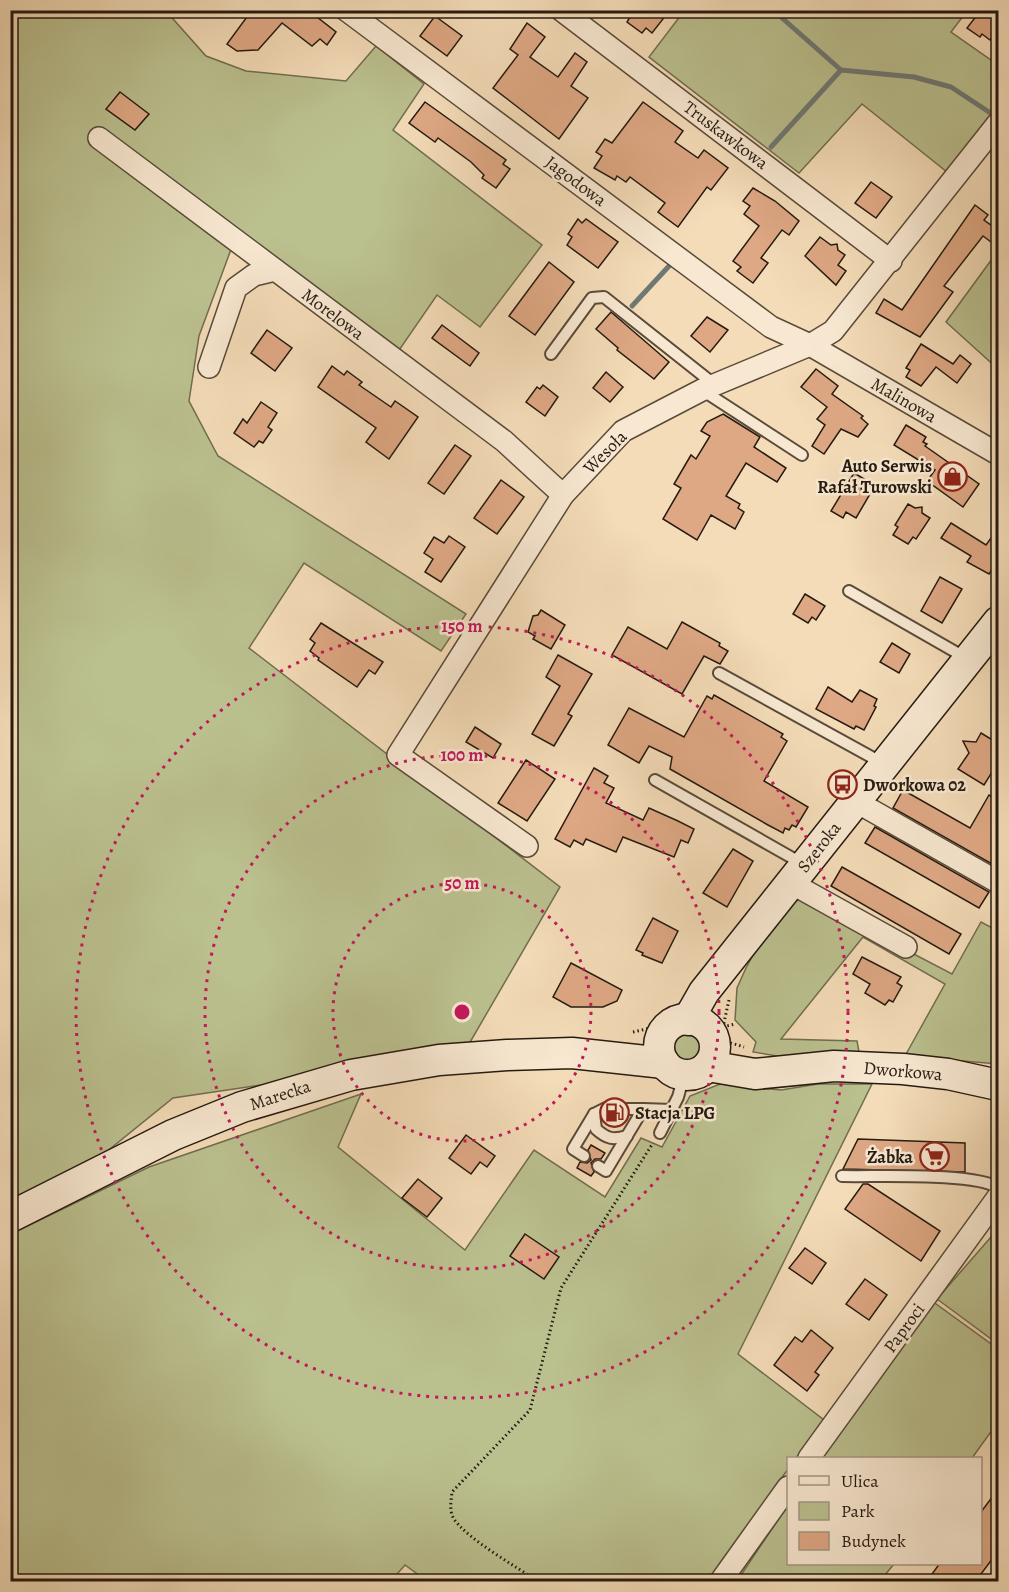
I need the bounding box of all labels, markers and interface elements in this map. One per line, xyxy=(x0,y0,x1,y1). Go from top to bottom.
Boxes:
street label: Truskawkowa xyxy=(679,95,774,175)
street label: Jagodowa xyxy=(540,150,612,212)
street label: Morelowa xyxy=(297,283,370,346)
street label: Malinowa xyxy=(867,372,942,429)
street label: Wesoła xyxy=(577,424,633,480)
place label: Auto Serwis Rafał Turowski xyxy=(817,454,932,499)
shop icon: Auto Serwis Rafał Turowski xyxy=(937,460,969,492)
text: 150 m xyxy=(441,614,483,638)
text: 100 m xyxy=(441,743,483,767)
bus stop icon: Dworkowa 02 xyxy=(826,769,858,801)
place label: Dworkowa 02 xyxy=(863,773,966,797)
street label: Szeroka xyxy=(792,816,847,877)
text: 50 m xyxy=(445,871,479,895)
centre of rings xyxy=(452,1002,472,1022)
street label: Dworkowa xyxy=(863,1056,944,1086)
street label: Marecka xyxy=(246,1074,314,1116)
fuel station icon: Stacja LPG xyxy=(598,1097,630,1129)
place label: Stacja LPG xyxy=(635,1101,715,1125)
supermarket icon: Żabka xyxy=(918,1141,950,1173)
place label: Żabka xyxy=(867,1145,913,1169)
street label: Paproci xyxy=(878,1298,930,1358)
legend xyxy=(787,1457,982,1565)
text: Ulica xyxy=(841,1469,879,1493)
text: Park xyxy=(841,1499,875,1523)
text: Budynek xyxy=(841,1529,906,1553)

